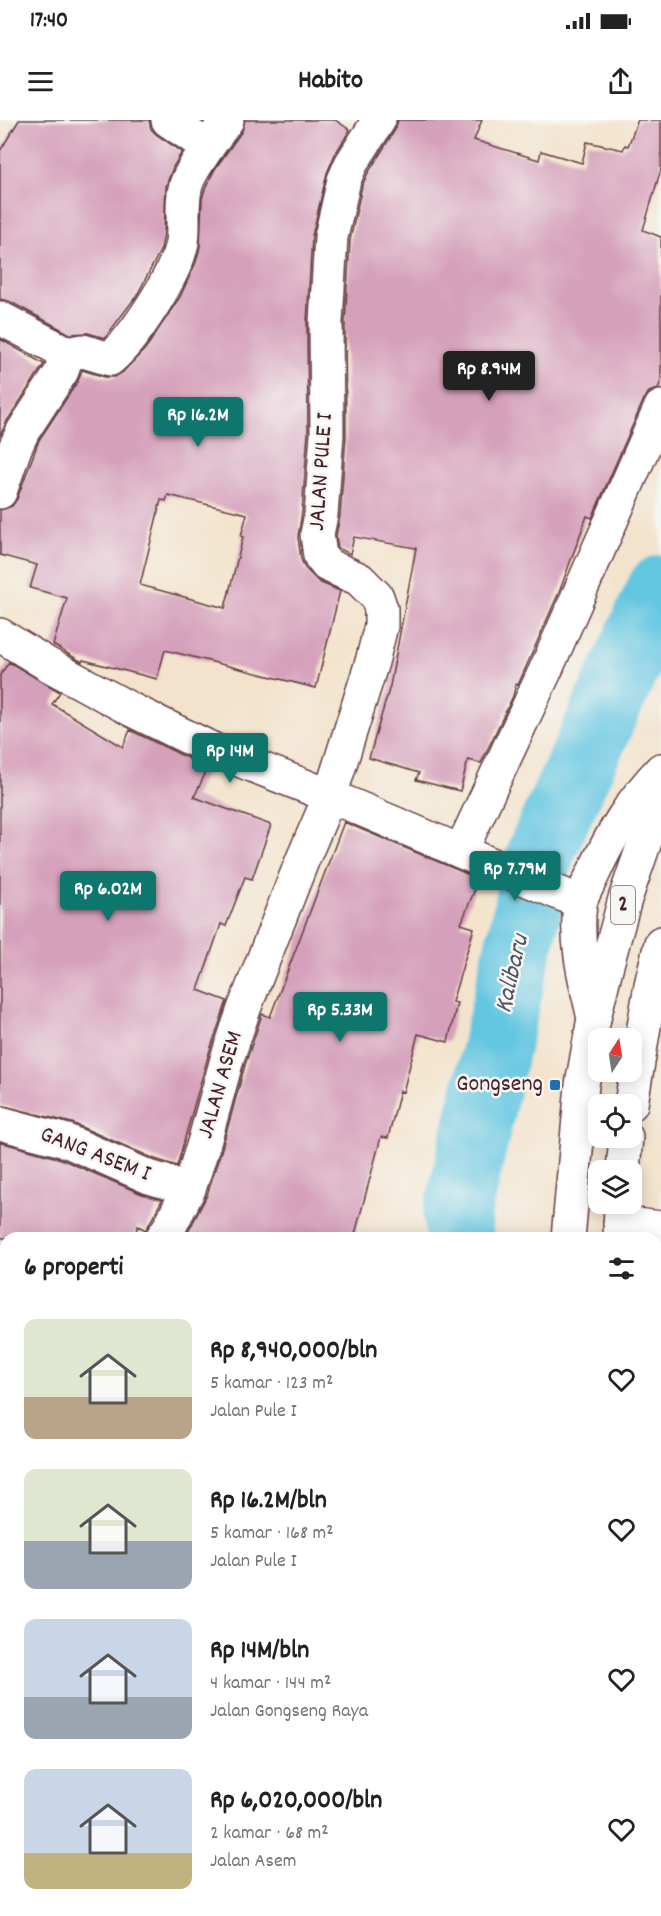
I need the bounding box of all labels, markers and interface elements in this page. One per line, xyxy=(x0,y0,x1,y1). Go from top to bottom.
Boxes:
text: 17:40 xyxy=(30,6,68,37)
text: Habito xyxy=(298,62,363,101)
icon: menu xyxy=(24,65,57,98)
icon: share xyxy=(604,65,637,98)
pin: Rp 8.94M xyxy=(427,351,551,402)
text: Rp 8.94M xyxy=(457,356,521,384)
pin: Rp 16.2M xyxy=(136,397,260,448)
text: Rp 16.2M xyxy=(167,402,229,430)
street label: JALAN PULE I xyxy=(301,411,343,532)
pin: Rp 14M xyxy=(181,733,279,784)
text: Rp 14M xyxy=(206,738,254,766)
pin: Rp 7.79M xyxy=(453,851,577,902)
text: Rp 7.79M xyxy=(483,856,547,884)
pin: Rp 6.02M xyxy=(46,871,170,922)
text: Rp 6.02M xyxy=(74,876,142,904)
road number: 2 xyxy=(611,886,635,924)
water label: Kalibaru xyxy=(486,929,540,1017)
pin: Rp 5.33M xyxy=(278,992,402,1043)
text: Rp 5.33M xyxy=(307,997,373,1025)
street label: JALAN ASEM xyxy=(189,1027,253,1143)
north arrow xyxy=(588,1028,642,1082)
map controls xyxy=(588,1028,642,1214)
place label: Gongseng xyxy=(456,1068,543,1102)
marker: Gongseng xyxy=(548,1078,562,1092)
button: locate xyxy=(588,1094,642,1148)
street label: GANG ASEM I xyxy=(35,1118,156,1192)
button: layers xyxy=(588,1160,642,1214)
text: 6 properti xyxy=(24,1250,123,1287)
icon: filters xyxy=(605,1252,638,1285)
text: Rp 8,940,000/bln xyxy=(210,1333,377,1370)
icon: home xyxy=(72,1343,144,1415)
icon: heart xyxy=(605,1363,638,1396)
text: 5 kamar · 123 m² xyxy=(210,1370,333,1398)
text: Jalan Pule I xyxy=(210,1398,297,1426)
text: Rp 16.2M/bln xyxy=(210,1483,327,1520)
icon: home xyxy=(72,1493,144,1565)
icon: heart xyxy=(605,1513,638,1546)
text: 5 kamar · 168 m² xyxy=(210,1520,334,1548)
text: Jalan Pule I xyxy=(210,1548,297,1576)
text: Rp 14M/bln xyxy=(210,1633,309,1670)
icon: home xyxy=(72,1643,144,1715)
icon: heart xyxy=(605,1663,638,1696)
text: 4 kamar · 144 m² xyxy=(210,1670,331,1698)
text: Jalan Gongseng Raya xyxy=(210,1698,368,1726)
text: Rp 6,020,000/bln xyxy=(210,1783,382,1820)
icon: home xyxy=(72,1793,144,1865)
icon: heart xyxy=(605,1813,638,1846)
text: 2 kamar · 68 m² xyxy=(210,1820,329,1848)
text: Jalan Asem xyxy=(210,1848,297,1876)

